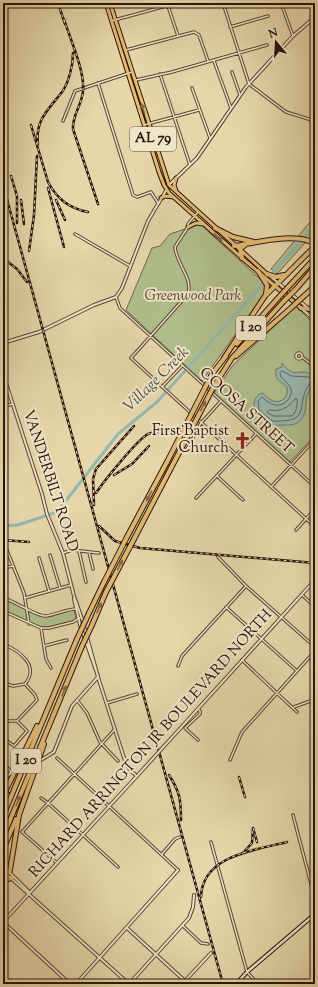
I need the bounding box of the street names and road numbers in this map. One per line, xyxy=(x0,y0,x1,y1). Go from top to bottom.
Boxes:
road number: AL 79 xyxy=(130,127,176,151)
road number: I 20 xyxy=(236,316,266,340)
street label: COOSA STREET xyxy=(194,363,298,459)
street label: VANDERBILT ROAD xyxy=(17,407,83,555)
street label: RICHARD ARRINGTON JR BOULEVARD NORTH xyxy=(25,605,277,883)
road number: I 20 xyxy=(11,749,41,773)

